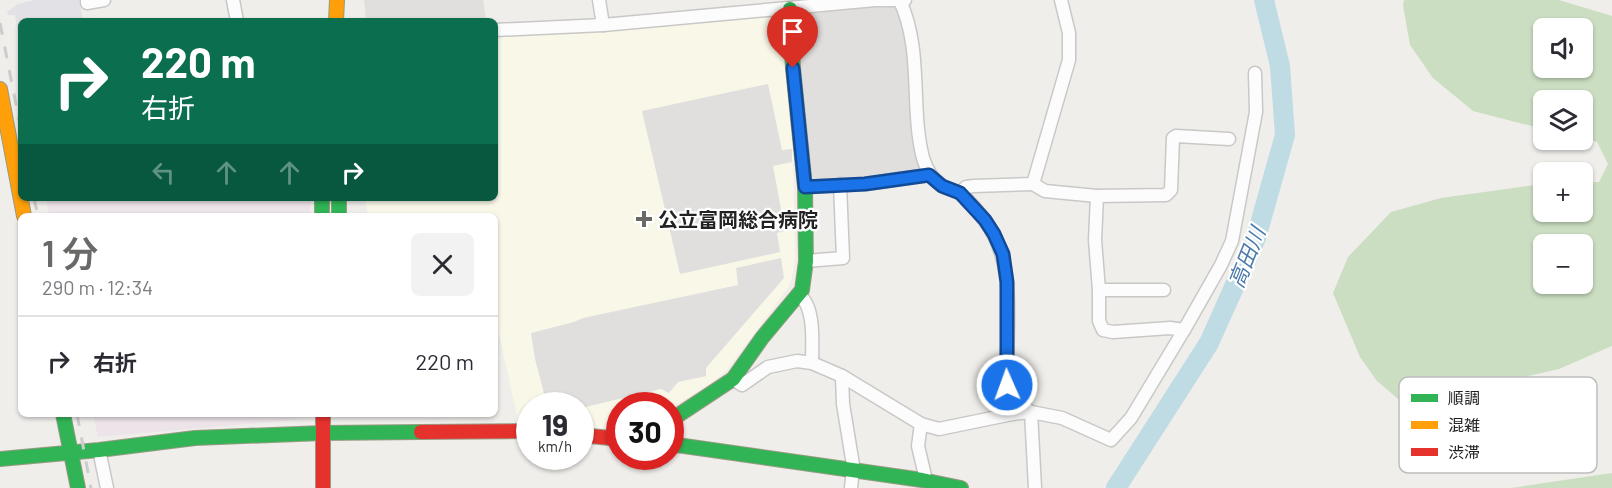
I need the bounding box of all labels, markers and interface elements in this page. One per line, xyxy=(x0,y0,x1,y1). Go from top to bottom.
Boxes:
pin xyxy=(767,6,818,68)
icon: arrive xyxy=(776,15,809,48)
map controls xyxy=(1533,18,1593,294)
button: sound xyxy=(1533,18,1593,78)
text: 220 m xyxy=(141,36,255,86)
icon: right xyxy=(42,42,120,120)
button: layers xyxy=(1533,90,1593,150)
text: 右折 xyxy=(141,91,195,123)
icon: left xyxy=(147,156,180,189)
icon: ahead xyxy=(210,156,243,189)
icon: ahead xyxy=(273,156,306,189)
icon: right xyxy=(336,156,369,189)
button: + xyxy=(1533,162,1593,222)
place label: 公立富岡総合病院 xyxy=(658,207,818,231)
marker: 公立富岡総合病院 xyxy=(635,210,653,228)
water label: 高田川 xyxy=(1223,221,1270,291)
text: 1 分 xyxy=(42,231,98,274)
button: close xyxy=(411,233,474,296)
button: − xyxy=(1533,234,1593,294)
text: 290 m · 12:34 xyxy=(42,275,153,299)
icon: right xyxy=(42,345,75,378)
text: 220 m xyxy=(415,348,474,374)
text: 右折 xyxy=(93,349,137,375)
position arrow xyxy=(975,353,1039,417)
legend xyxy=(1399,377,1597,473)
text: 順調 xyxy=(1448,388,1480,407)
speed limit sign: 30 xyxy=(606,392,684,470)
text: 19 xyxy=(542,406,568,442)
text: 混雑 xyxy=(1448,415,1480,434)
text: km/h xyxy=(538,437,572,455)
text: 渋滞 xyxy=(1448,442,1480,461)

